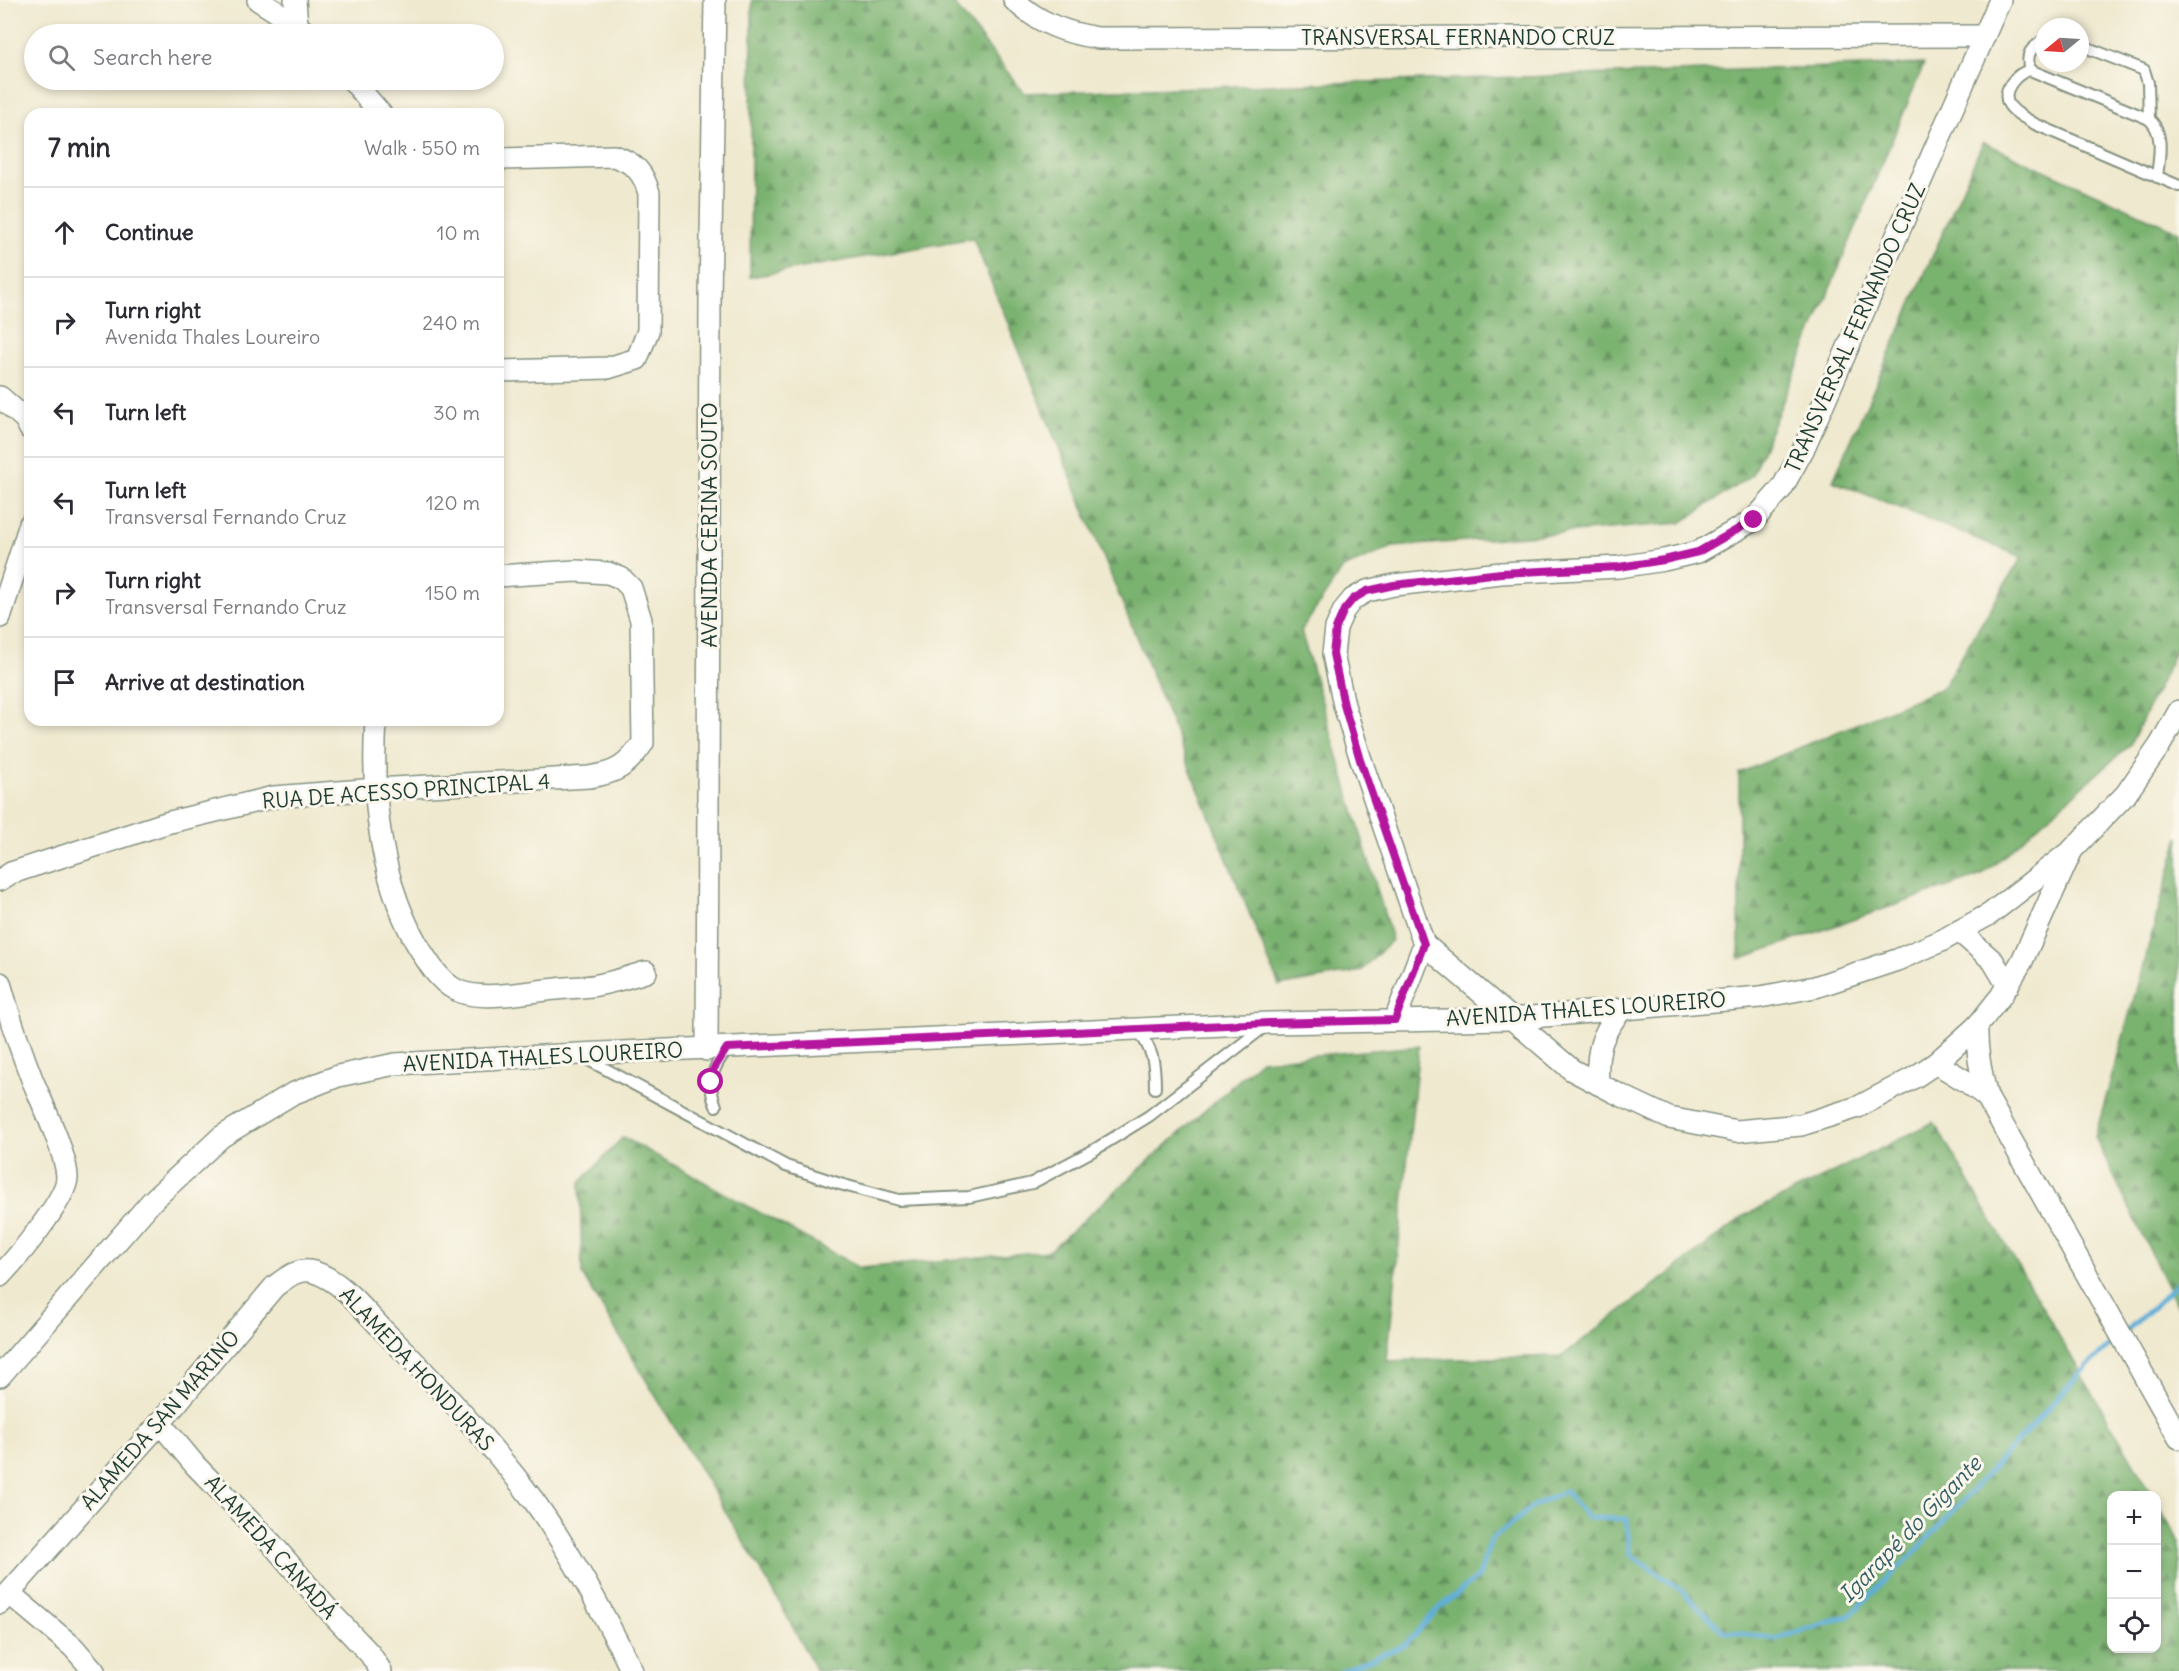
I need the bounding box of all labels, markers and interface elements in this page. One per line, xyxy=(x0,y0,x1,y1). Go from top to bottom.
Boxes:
north arrow xyxy=(2035,18,2089,72)
search box xyxy=(24,24,504,90)
street label: TRANSVERSAL FERNANDO CRUZ xyxy=(1301,24,1615,51)
icon: search xyxy=(45,41,78,74)
text: Search here xyxy=(93,43,212,71)
text: 7 min xyxy=(48,131,111,164)
text: Walk · 550 m xyxy=(364,135,480,160)
street label: TRANSVERSAL FERNANDO CRUZ xyxy=(1779,179,1931,477)
icon: ahead xyxy=(48,216,81,249)
text: Continue xyxy=(105,218,194,246)
text: 10 m xyxy=(437,220,480,245)
text: Turn right xyxy=(105,296,201,324)
icon: right xyxy=(48,306,81,339)
text: 240 m xyxy=(422,310,480,335)
text: Avenida Thales Loureiro xyxy=(105,324,320,349)
icon: left xyxy=(48,396,81,429)
text: Turn left xyxy=(105,398,186,426)
text: 30 m xyxy=(433,400,480,425)
street label: AVENIDA CERINA SOUTO xyxy=(696,402,723,648)
text: Turn left xyxy=(105,476,186,504)
icon: left xyxy=(48,486,81,519)
text: 120 m xyxy=(426,490,480,515)
text: Transversal Fernando Cruz xyxy=(105,504,346,529)
route end xyxy=(1740,506,1766,532)
text: Turn right xyxy=(105,566,201,594)
icon: right xyxy=(48,576,81,609)
text: 150 m xyxy=(425,580,480,605)
text: Transversal Fernando Cruz xyxy=(105,594,346,619)
icon: arrive xyxy=(48,666,81,699)
text: Arrive at destination xyxy=(105,668,305,696)
street label: RUA DE ACESSO PRINCIPAL 4 xyxy=(261,767,551,815)
street label: AVENIDA THALES LOUREIRO xyxy=(1445,986,1727,1032)
street label: AVENIDA THALES LOUREIRO xyxy=(402,1036,684,1078)
route start xyxy=(697,1068,723,1094)
street label: ALAMEDA HONDURAS xyxy=(334,1281,500,1457)
street label: ALAMEDA SAN MARINO xyxy=(74,1324,246,1516)
water label: Igarapé do Gigante xyxy=(1833,1448,1988,1608)
street label: ALAMEDA CANADÁ xyxy=(199,1469,343,1625)
map controls xyxy=(2107,1491,2161,1653)
button: + xyxy=(2107,1491,2161,1545)
button: − xyxy=(2107,1545,2161,1599)
button: locate xyxy=(2107,1599,2161,1653)

